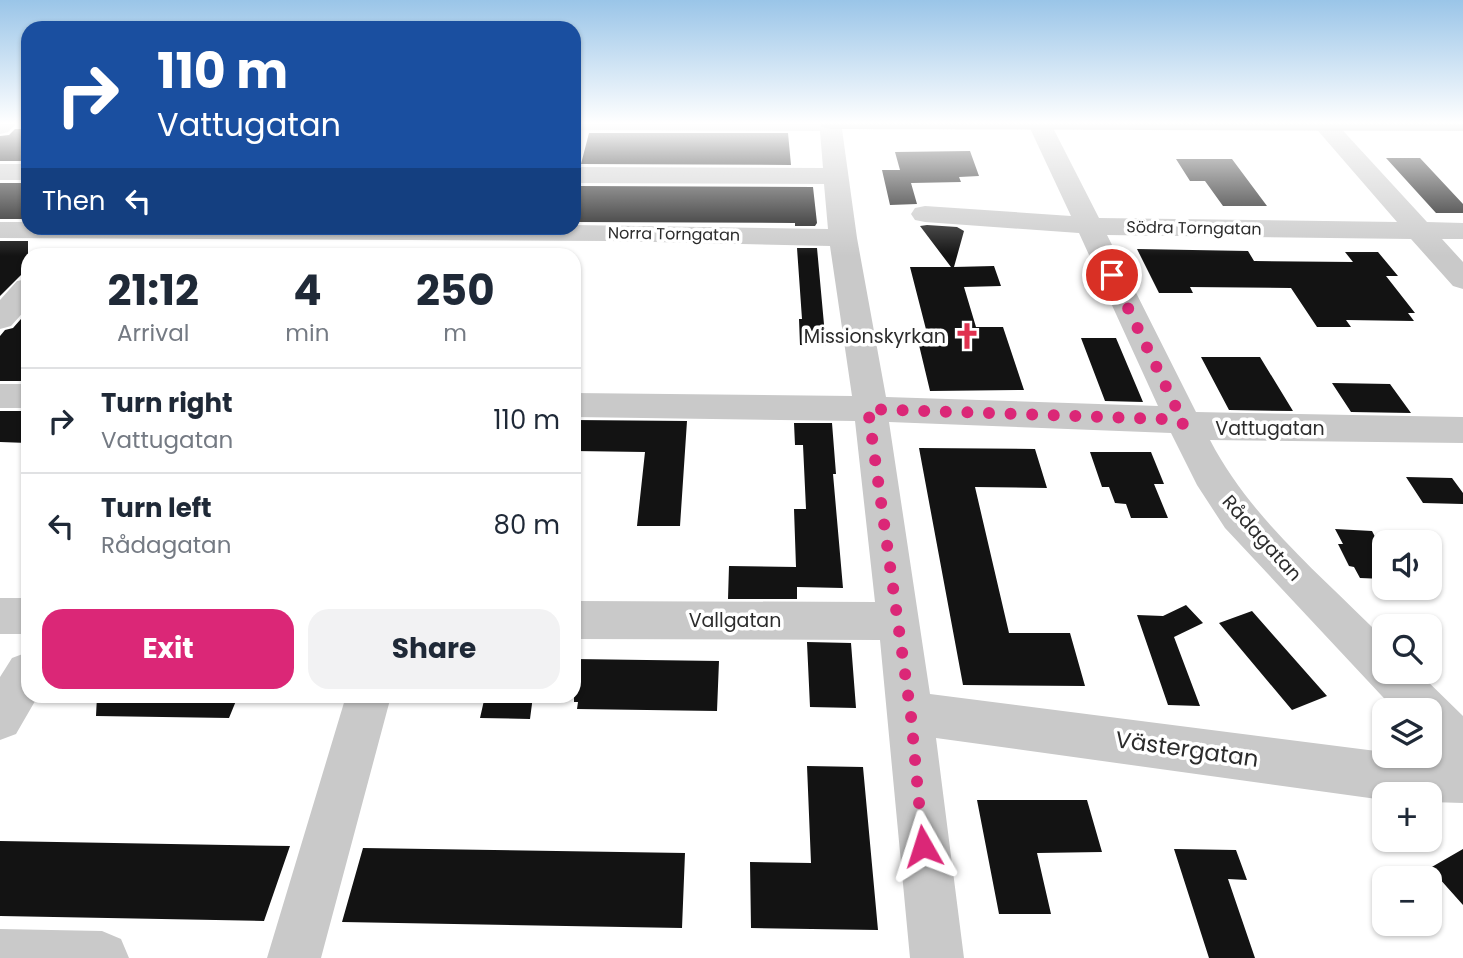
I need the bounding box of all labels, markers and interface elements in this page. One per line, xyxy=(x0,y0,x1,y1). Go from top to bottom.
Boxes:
text: 110 m xyxy=(157,37,288,105)
icon: right xyxy=(42,49,133,140)
text: Vattugatan xyxy=(157,102,341,147)
icon: left xyxy=(119,182,157,220)
text: Then xyxy=(42,183,105,219)
street label: Södra Torngatan xyxy=(1126,215,1262,241)
street label: Norra Torngatan xyxy=(608,221,740,247)
pin xyxy=(1082,245,1142,305)
icon: arrive xyxy=(1093,256,1131,294)
text: 21:12 xyxy=(107,261,199,320)
text: 4 xyxy=(293,261,322,320)
text: 250 xyxy=(416,261,495,320)
text: Arrival xyxy=(117,317,189,349)
text: min xyxy=(285,317,329,349)
text: m xyxy=(443,317,467,349)
church icon: Missionskyrkan xyxy=(952,321,982,351)
place label: Missionskyrkan xyxy=(804,323,946,350)
text: Turn right xyxy=(101,385,233,421)
icon: right xyxy=(42,402,80,440)
text: 110 m xyxy=(493,402,560,438)
street label: Vattugatan xyxy=(1215,415,1325,442)
text: Vattugatan xyxy=(101,424,233,456)
street label: Rådagatan xyxy=(1216,489,1308,587)
text: Turn left xyxy=(101,490,212,526)
icon: left xyxy=(42,507,80,545)
text: 80 m xyxy=(494,507,560,543)
text: Rådagatan xyxy=(101,529,231,561)
map controls xyxy=(1372,530,1442,936)
button: sound xyxy=(1372,530,1442,600)
street label: Vallgatan xyxy=(689,607,781,634)
button: Exit xyxy=(42,609,294,689)
button: Share xyxy=(308,609,560,689)
button: search xyxy=(1372,614,1442,684)
button: layers xyxy=(1372,698,1442,768)
street label: Västergatan xyxy=(1113,723,1261,775)
button: + xyxy=(1372,782,1442,852)
position arrow xyxy=(886,809,960,883)
button: − xyxy=(1372,866,1442,936)

